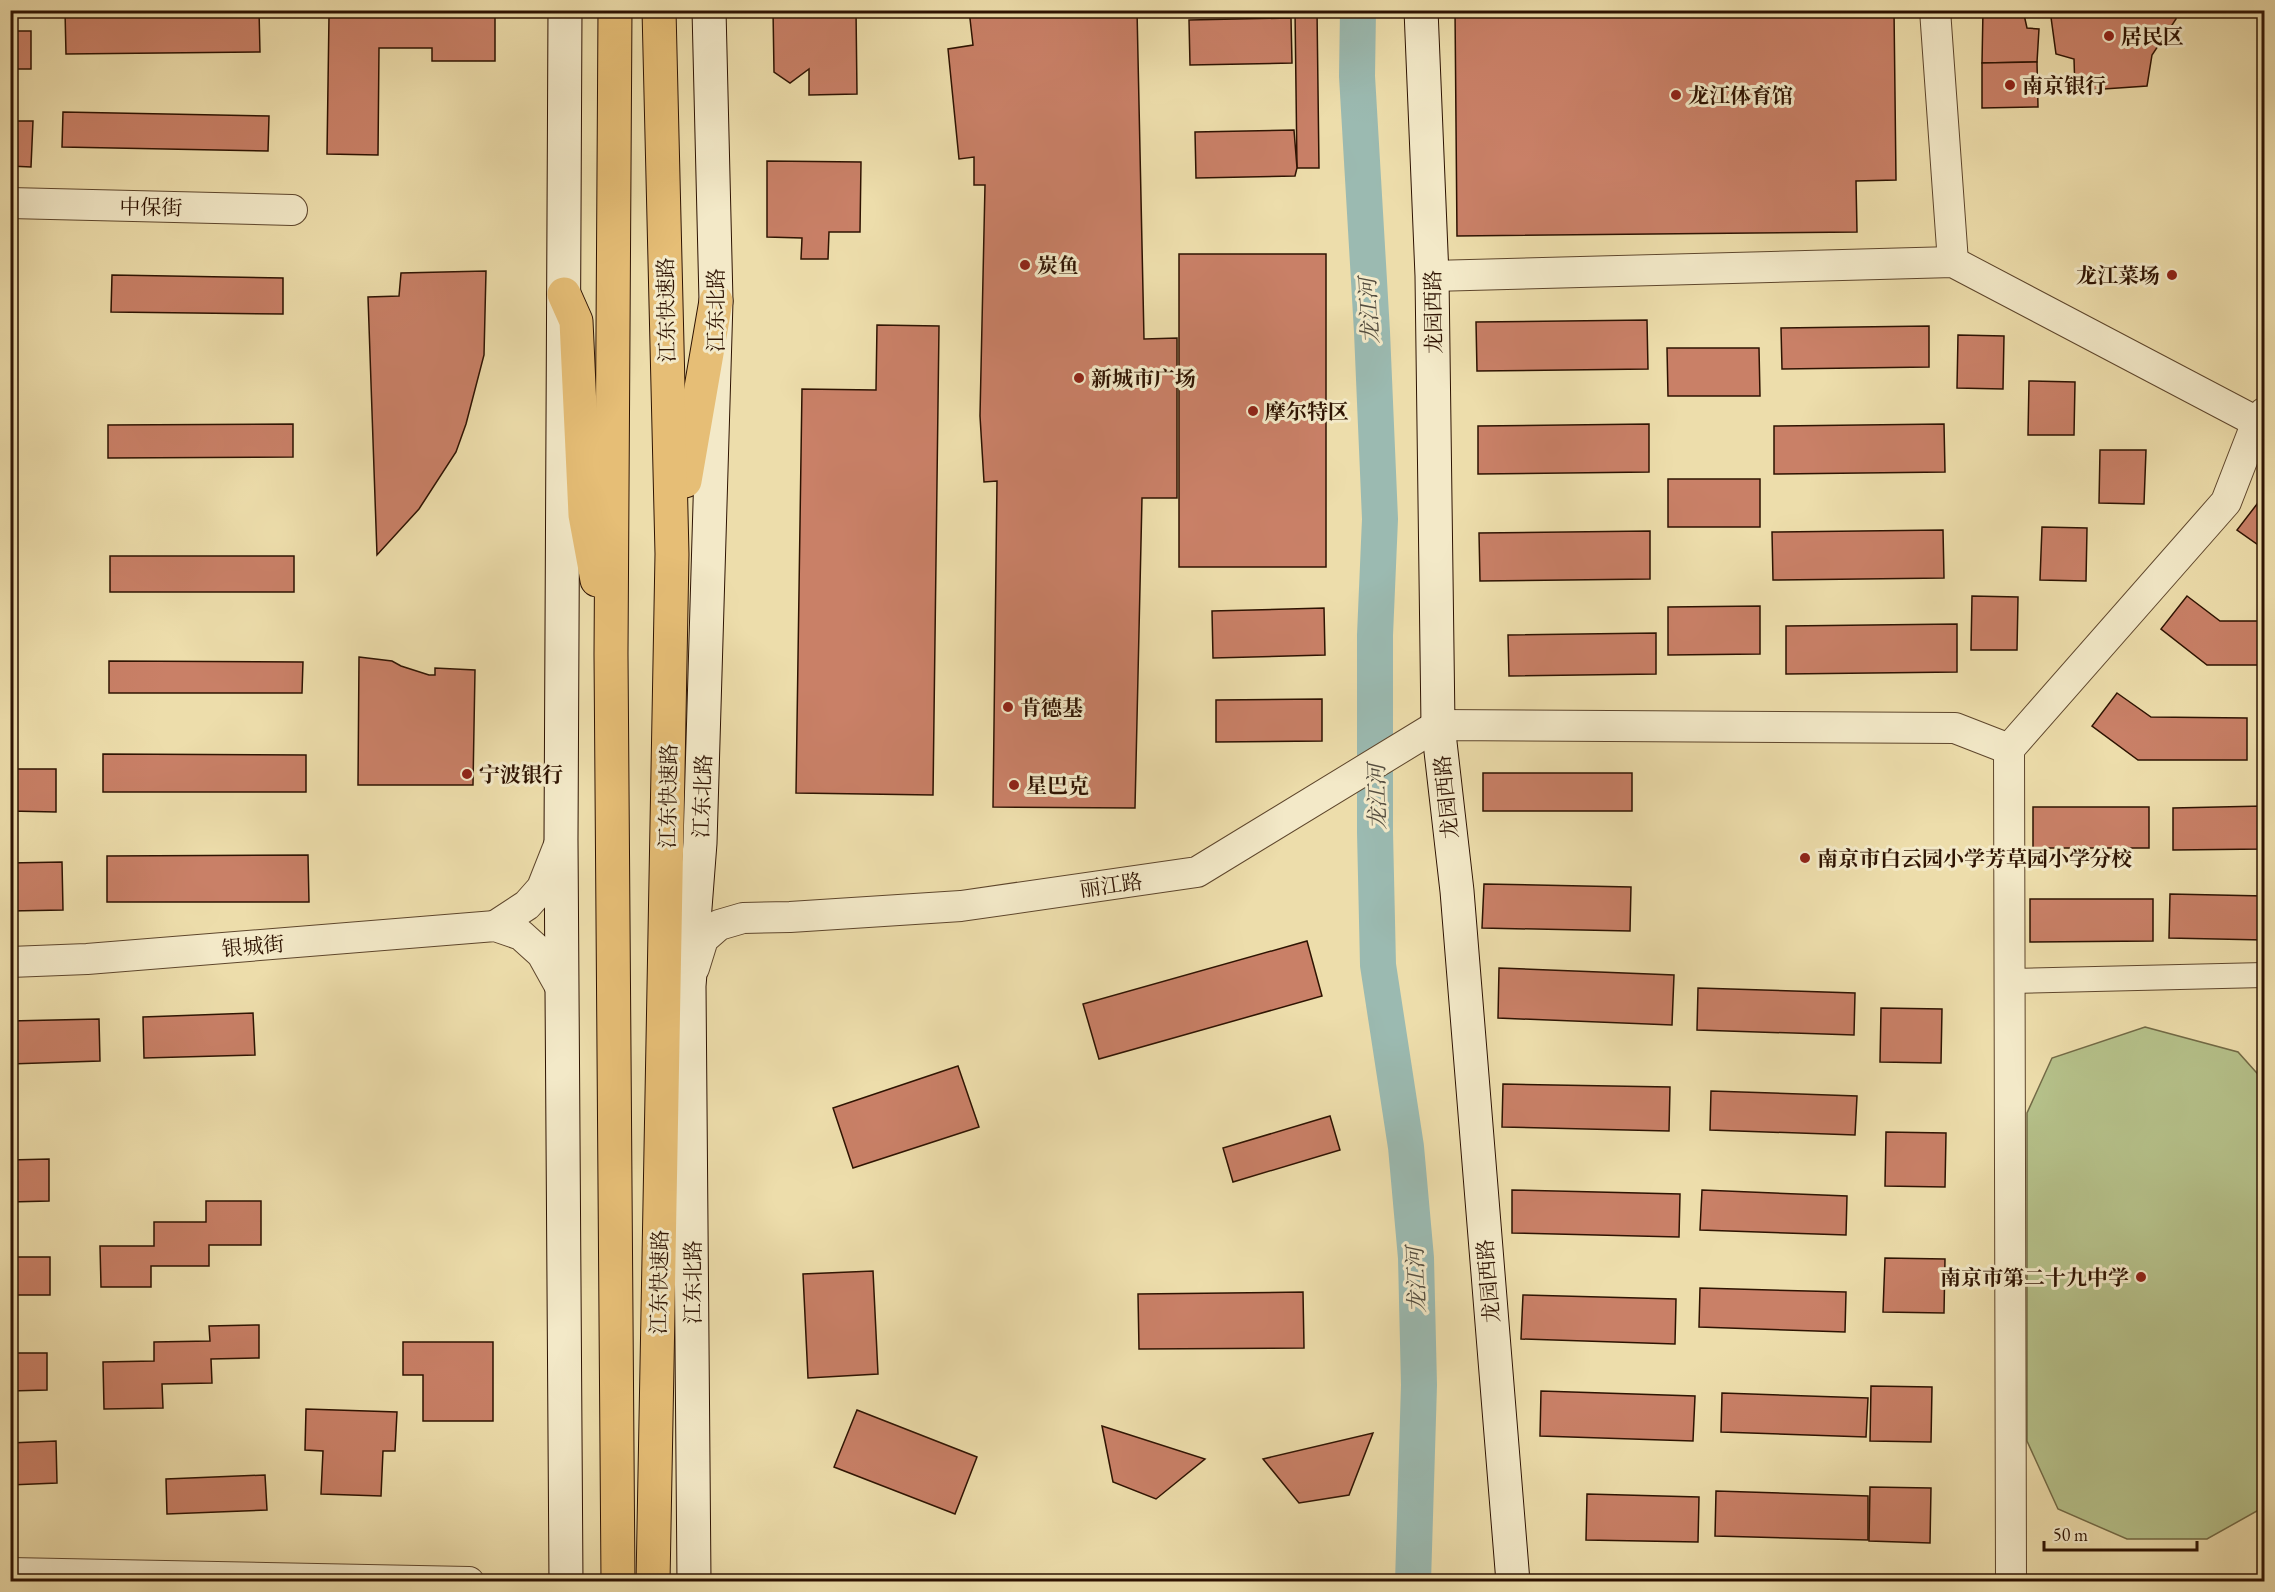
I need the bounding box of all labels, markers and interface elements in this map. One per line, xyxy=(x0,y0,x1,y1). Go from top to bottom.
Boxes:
place label: 居民区 xyxy=(2121,23,2184,50)
marker: 居民区 xyxy=(2102,29,2116,43)
place label: 南京银行 xyxy=(2022,72,2106,99)
marker: 南京银行 xyxy=(2003,78,2017,92)
place label: 龙江体育馆 xyxy=(1688,82,1793,109)
marker: 龙江体育馆 xyxy=(1669,88,1683,102)
street label: 中保街 xyxy=(119,193,183,221)
place label: 炭鱼 xyxy=(1037,252,1079,279)
street label: 江东快速路 xyxy=(652,257,680,363)
marker: 炭鱼 xyxy=(1018,258,1032,272)
place label: 龙江菜场 xyxy=(2076,262,2160,289)
street label: 江东北路 xyxy=(702,268,729,352)
marker: 龙江菜场 xyxy=(2165,268,2179,282)
street label: 龙园西路 xyxy=(1419,270,1447,354)
water label: 龙江河 xyxy=(1353,273,1385,345)
place label: 新城市广场 xyxy=(1091,365,1196,392)
marker: 新城市广场 xyxy=(1072,371,1086,385)
place label: 摩尔特区 xyxy=(1265,398,1349,425)
marker: 摩尔特区 xyxy=(1246,404,1260,418)
place label: 肯德基 xyxy=(1020,694,1083,721)
marker: 肯德基 xyxy=(1001,700,1015,714)
street label: 江东快速路 xyxy=(654,743,682,849)
street label: 江东北路 xyxy=(687,754,717,838)
street label: 龙园西路 xyxy=(1428,754,1464,840)
water label: 龙江河 xyxy=(1362,760,1392,830)
place label: 宁波银行 xyxy=(479,761,563,788)
marker: 宁波银行 xyxy=(460,767,474,781)
place label: 星巴克 xyxy=(1026,772,1089,799)
marker: 星巴克 xyxy=(1007,778,1021,792)
place label: 南京市白云园小学芳草园小学分校 xyxy=(1817,845,2132,872)
marker: 南京市白云园小学芳草园小学分校 xyxy=(1798,851,1812,865)
street label: 丽江路 xyxy=(1078,867,1144,903)
street label: 银城街 xyxy=(220,930,286,962)
street label: 江东快速路 xyxy=(645,1229,673,1335)
street label: 龙园西路 xyxy=(1471,1238,1505,1324)
street label: 江东北路 xyxy=(679,1240,706,1324)
water label: 龙江河 xyxy=(1400,1243,1432,1313)
place label: 南京市第二十九中学 xyxy=(1940,1264,2129,1291)
marker: 南京市第二十九中学 xyxy=(2134,1270,2148,1284)
scale bar xyxy=(2044,1514,2197,1552)
text: 50 m xyxy=(2053,1523,2088,1546)

